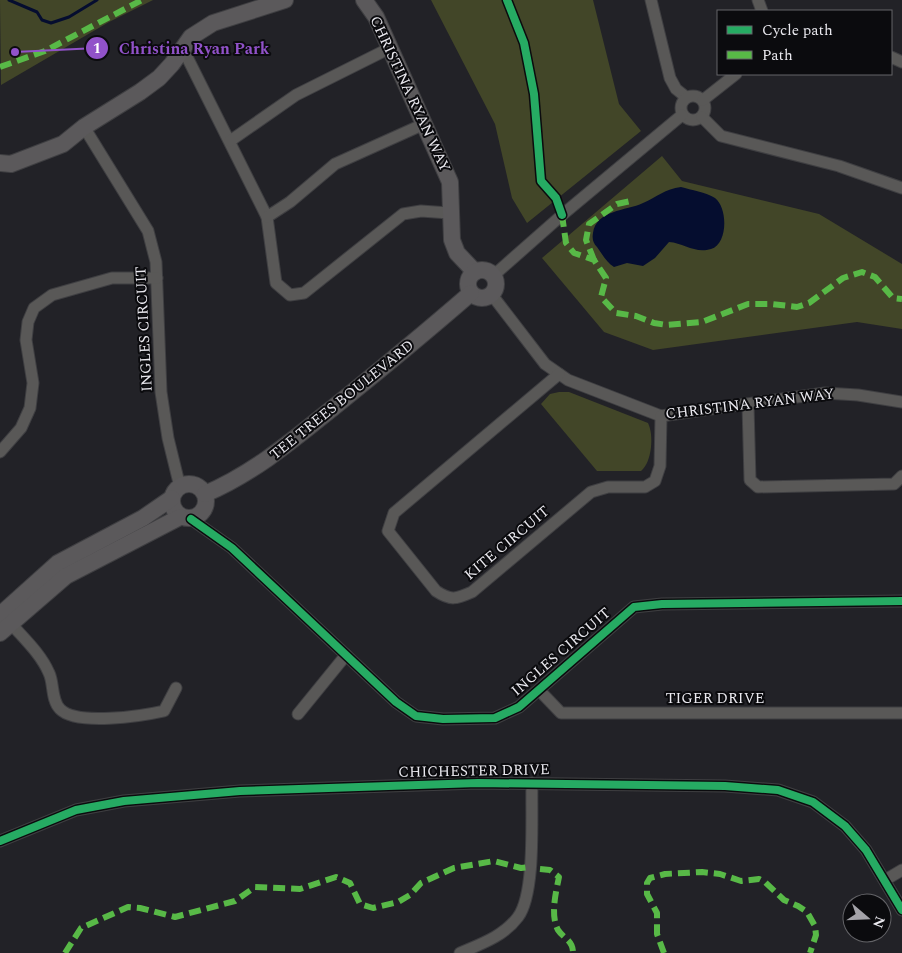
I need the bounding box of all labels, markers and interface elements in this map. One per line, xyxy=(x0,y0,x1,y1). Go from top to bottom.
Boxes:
legend xyxy=(717,10,892,75)
street label: CHRISTINA RYAN WAY xyxy=(364,12,456,176)
text: Cycle path xyxy=(762,19,833,42)
callout: Christina Ryan Park xyxy=(84,32,280,63)
text: 1 xyxy=(93,37,101,60)
text: Christina Ryan Park xyxy=(119,37,270,61)
text: Path xyxy=(762,44,793,67)
street label: INGLES CIRCUIT xyxy=(129,266,159,392)
street label: TEE TREES BOULEVARD xyxy=(265,334,419,466)
street label: CHRISTINA RYAN WAY xyxy=(664,382,836,426)
street label: KITE CIRCUIT xyxy=(459,500,555,586)
street label: INGLES CIRCUIT xyxy=(506,602,616,702)
street label: TIGER DRIVE xyxy=(665,687,765,710)
street label: CHICHESTER DRIVE xyxy=(398,758,550,784)
north arrow xyxy=(842,893,892,943)
text: N xyxy=(867,913,891,931)

